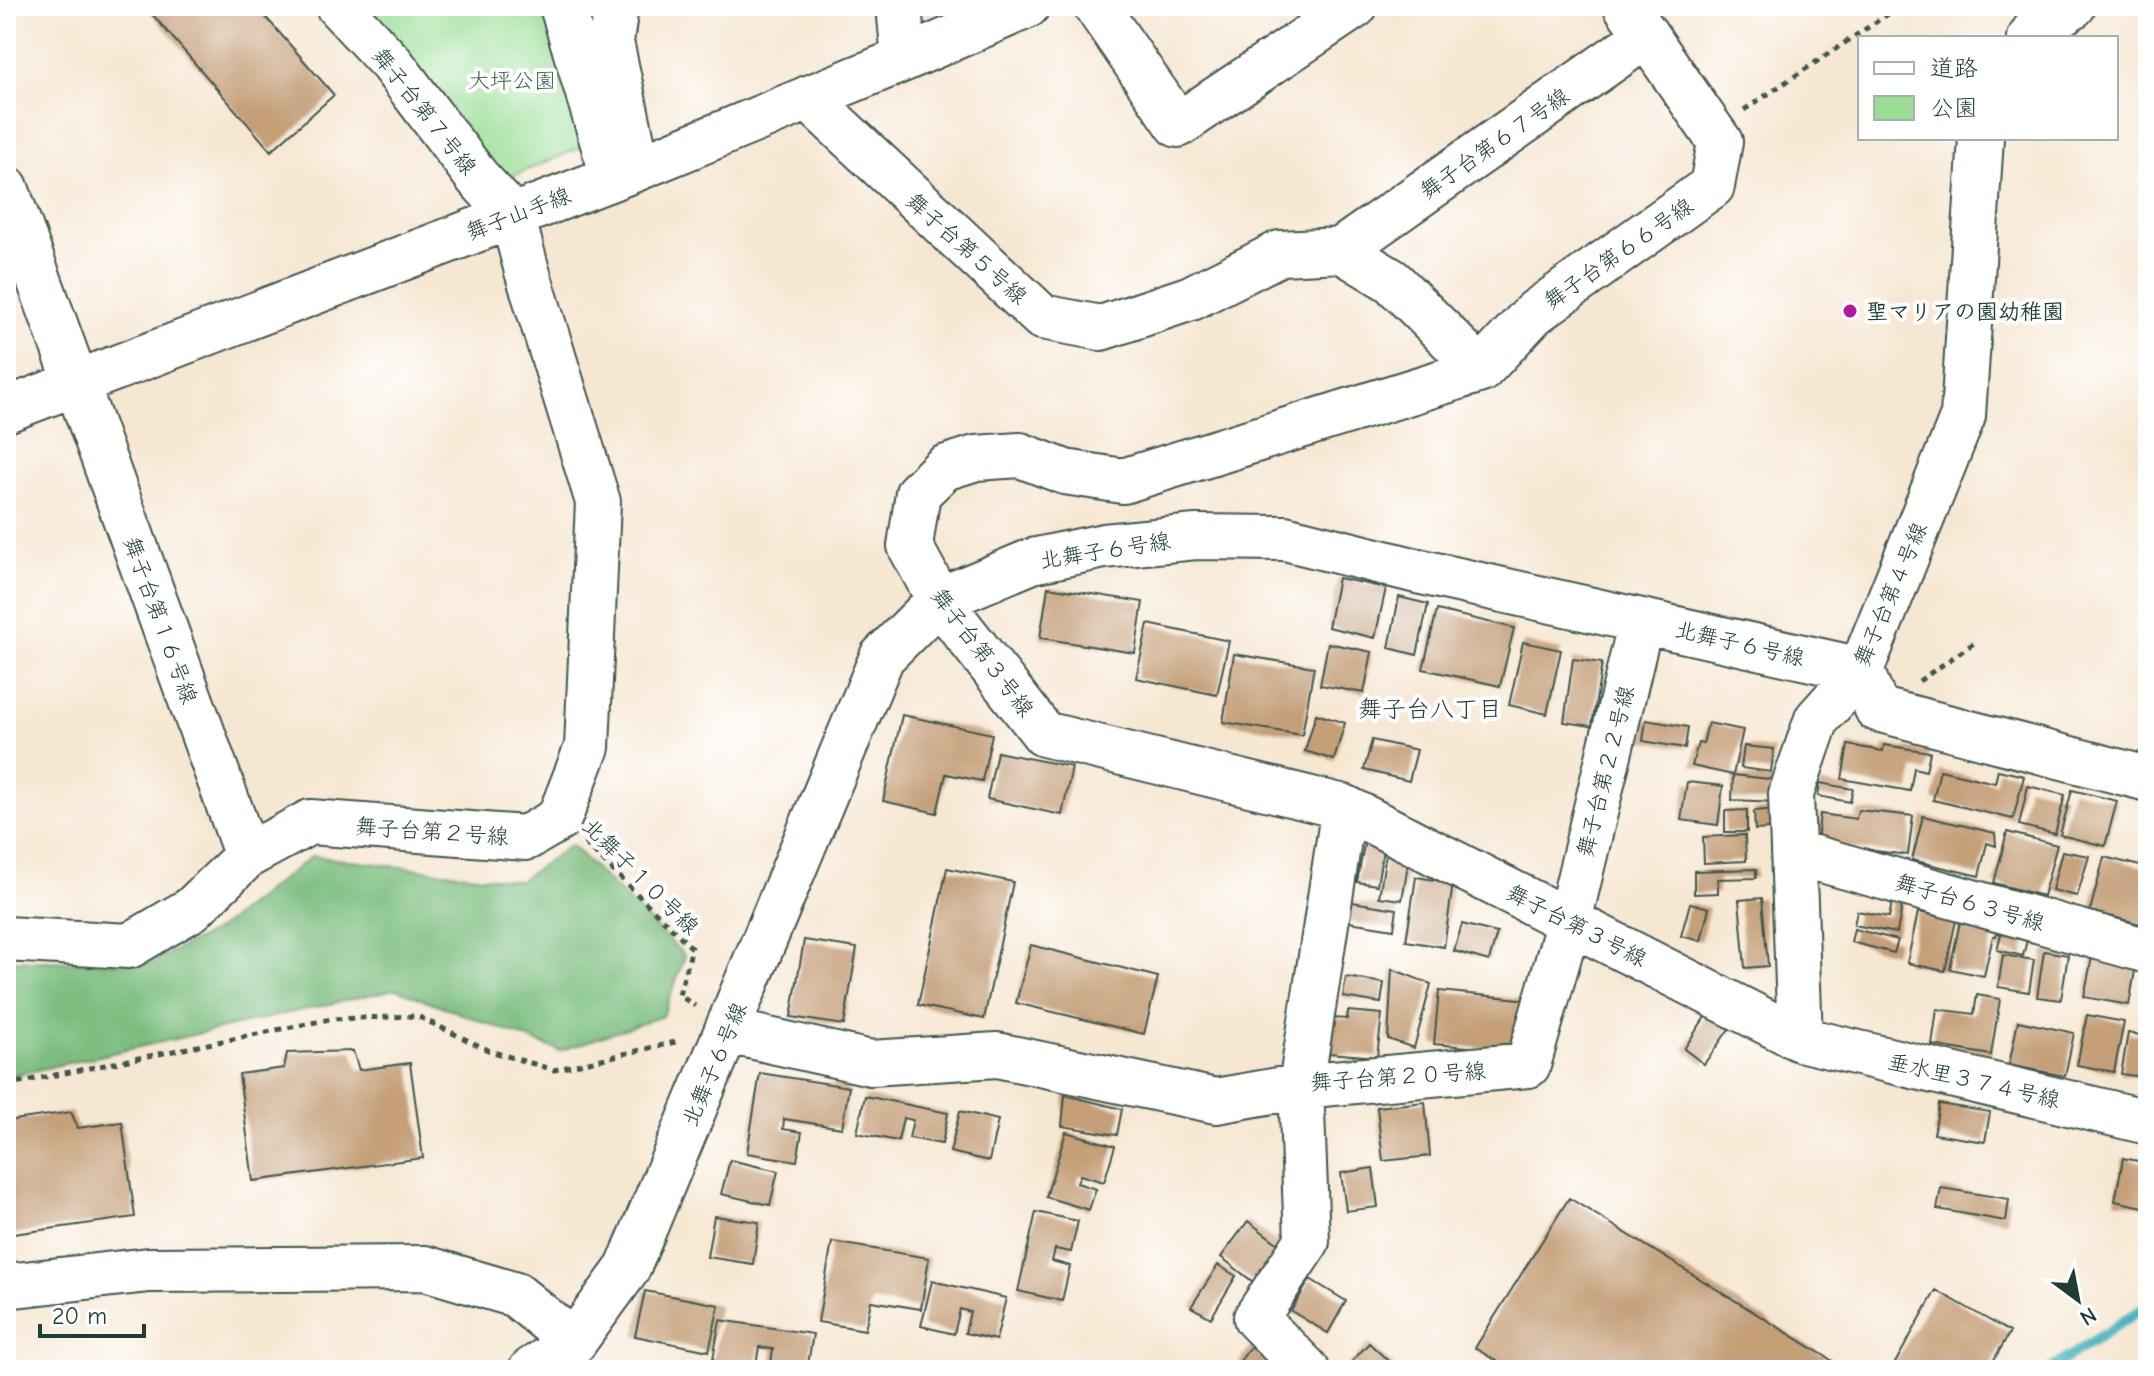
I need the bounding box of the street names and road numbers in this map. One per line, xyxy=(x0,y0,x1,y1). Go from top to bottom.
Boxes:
street label: 舞子台第７号線 xyxy=(367,43,482,180)
street label: 舞子台第６７号線 xyxy=(1415,83,1574,205)
street label: 舞子山手線 xyxy=(462,182,574,246)
street label: 舞子台第５号線 xyxy=(900,188,1032,310)
street label: 舞子台第６６号線 xyxy=(1539,193,1698,315)
street label: 舞子台第４号線 xyxy=(1849,518,1933,670)
street label: 北舞子６号線 xyxy=(1038,528,1172,574)
street label: 舞子台第１６号線 xyxy=(118,533,202,707)
street label: 舞子台第３号線 xyxy=(925,583,1039,722)
street label: 北舞子６号線 xyxy=(1673,616,1807,671)
street label: 舞子台第２２号線 xyxy=(1572,683,1640,860)
street label: 北舞子１０号線 xyxy=(577,813,704,940)
street label: 舞子台第２号線 xyxy=(354,814,510,850)
street label: 舞子台６３号線 xyxy=(1892,869,2047,937)
street label: 舞子台第３号線 xyxy=(1502,879,1651,972)
street label: 北舞子６号線 xyxy=(677,999,753,1130)
street label: 垂水里３７４号線 xyxy=(1885,1049,2062,1113)
street label: 舞子台第２０号線 xyxy=(1309,1058,1487,1096)

